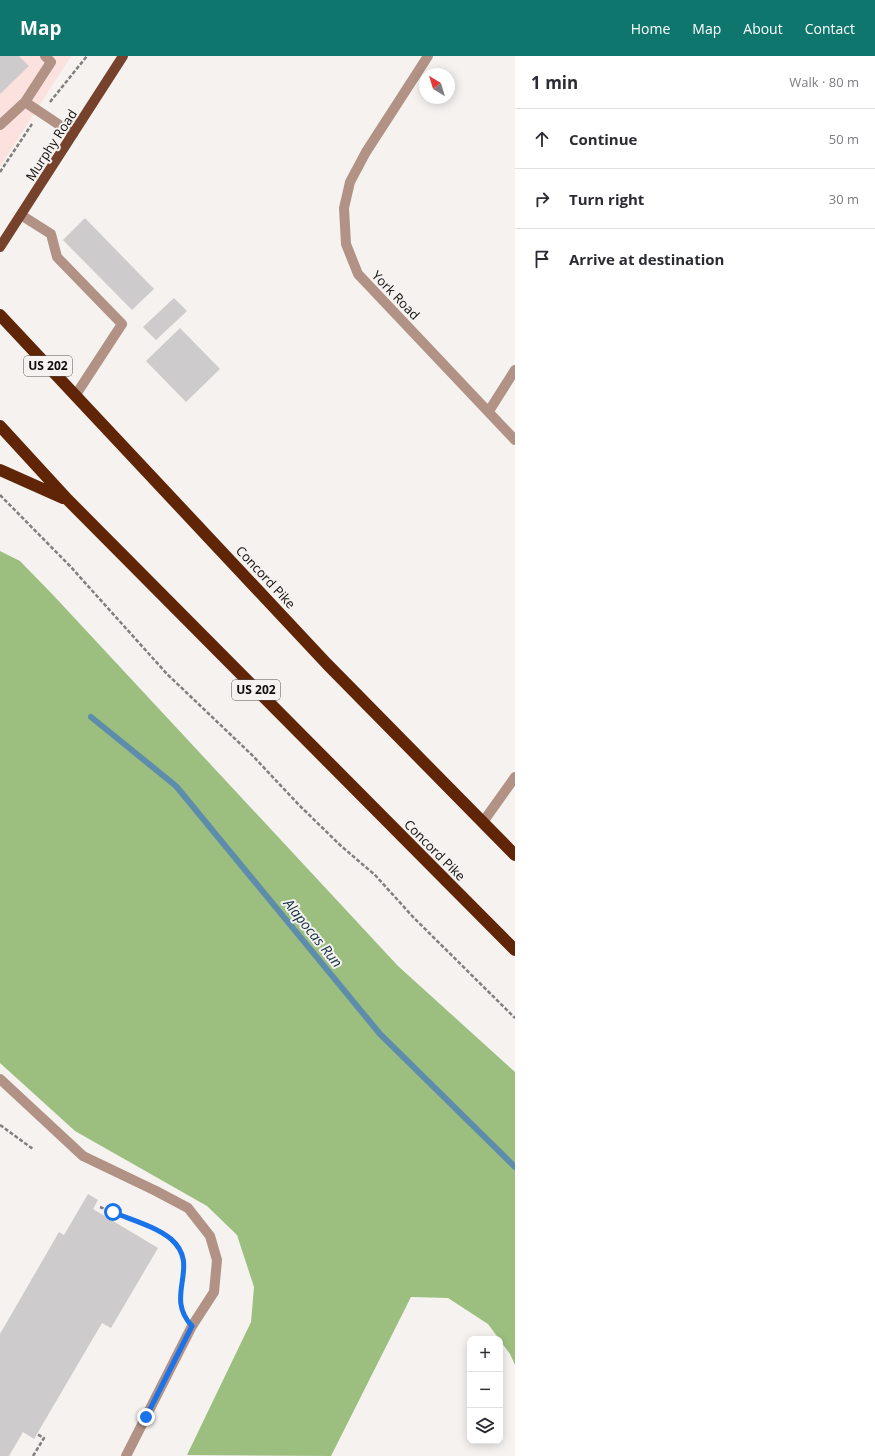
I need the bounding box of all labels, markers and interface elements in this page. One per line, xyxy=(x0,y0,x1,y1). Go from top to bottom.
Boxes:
text: Map xyxy=(20,15,61,41)
text: Home xyxy=(631,19,670,38)
text: Map xyxy=(692,19,721,38)
text: About xyxy=(743,19,783,38)
text: Contact xyxy=(805,19,855,38)
north arrow xyxy=(419,68,455,104)
text: 1 min xyxy=(531,71,578,94)
text: Walk · 80 m xyxy=(789,73,859,91)
street label: Murphy Road xyxy=(21,106,81,184)
icon: ahead xyxy=(531,128,553,150)
text: Continue xyxy=(569,129,637,149)
text: 50 m xyxy=(829,130,859,148)
icon: right xyxy=(531,188,553,210)
text: Turn right xyxy=(569,189,644,209)
text: 30 m xyxy=(829,190,859,208)
icon: arrive xyxy=(531,248,553,270)
text: Arrive at destination xyxy=(569,249,724,269)
street label: York Road xyxy=(368,267,424,323)
road number: US 202 xyxy=(24,356,72,376)
street label: Concord Pike xyxy=(232,542,300,612)
road number: US 202 xyxy=(232,680,280,700)
street label: Concord Pike xyxy=(400,815,470,885)
water label: Alapocas Run xyxy=(279,894,347,971)
route start xyxy=(104,1203,122,1221)
map controls xyxy=(467,1336,503,1444)
button: + xyxy=(467,1336,503,1372)
button: − xyxy=(467,1372,503,1408)
route end xyxy=(137,1408,155,1426)
button: layers xyxy=(467,1408,503,1444)

